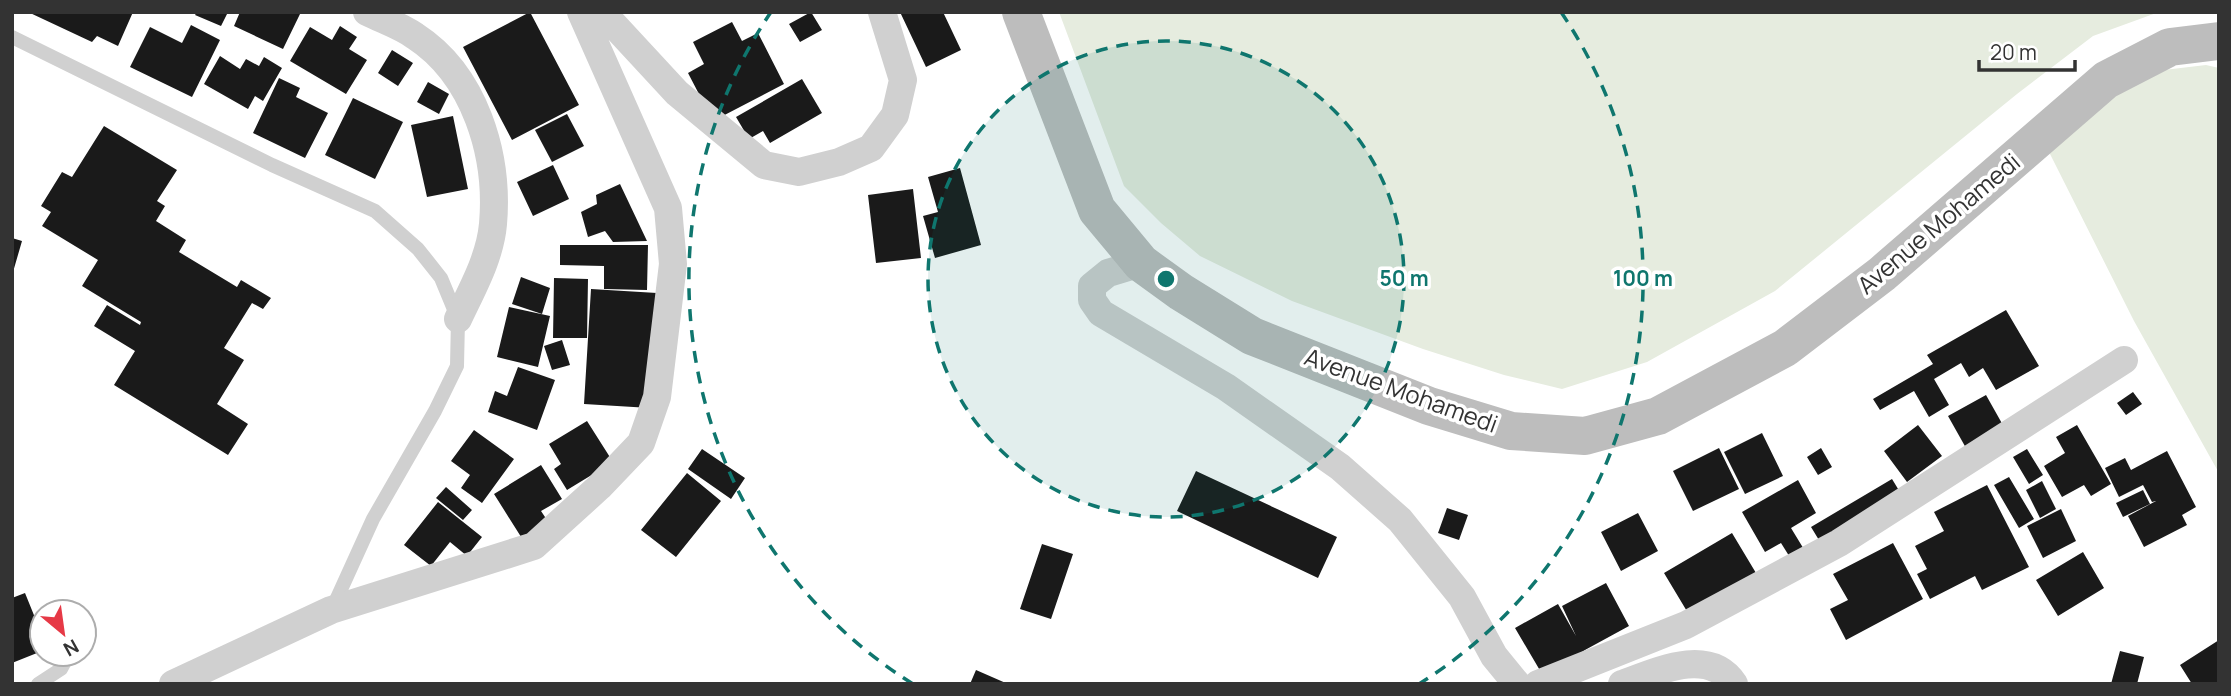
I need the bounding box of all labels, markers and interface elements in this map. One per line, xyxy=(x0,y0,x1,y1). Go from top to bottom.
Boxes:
scale bar xyxy=(1979,28,2075,72)
text: 20 m xyxy=(1990,38,2037,66)
street label: Avenue Mohamedi xyxy=(1850,145,2026,301)
text: 50 m xyxy=(1379,264,1429,292)
text: 100 m xyxy=(1613,264,1673,292)
centre of rings xyxy=(1154,267,1178,291)
street label: Avenue Mohamedi xyxy=(1300,339,1503,440)
north arrow xyxy=(28,598,98,668)
text: N xyxy=(59,633,84,663)

